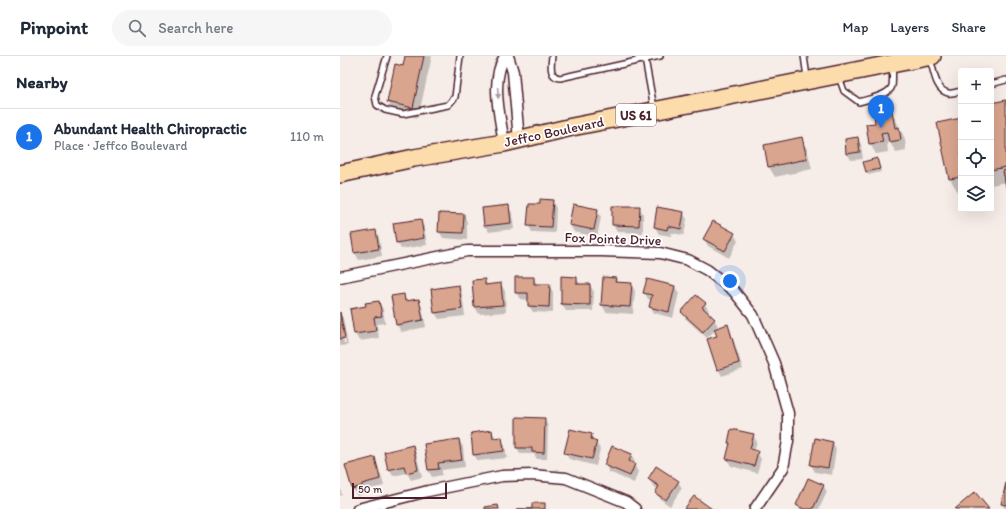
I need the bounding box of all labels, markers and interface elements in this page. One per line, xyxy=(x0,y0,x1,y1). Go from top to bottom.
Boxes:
search box xyxy=(112,10,392,46)
text: Pinpoint xyxy=(20,16,88,39)
icon: search xyxy=(126,17,148,39)
text: Search here xyxy=(158,19,233,37)
text: Map xyxy=(843,19,868,36)
text: Layers xyxy=(890,19,929,36)
text: Share xyxy=(951,19,986,36)
map controls xyxy=(958,68,994,212)
button: + xyxy=(958,68,994,104)
text: Nearby xyxy=(16,72,68,92)
one-way arrow xyxy=(495,87,501,100)
pin: 1 xyxy=(868,95,894,128)
road number: US 61 xyxy=(616,104,656,126)
button: − xyxy=(958,104,994,140)
street label: Jeffco Boulevard xyxy=(503,113,606,151)
text: Abundant Health Chiropractic xyxy=(54,120,247,138)
text: 1 xyxy=(26,129,32,144)
text: 110 m xyxy=(290,129,324,144)
text: Place · Jeffco Boulevard xyxy=(54,138,187,153)
button: locate xyxy=(958,140,994,176)
button: layers xyxy=(958,176,994,212)
street label: Fox Pointe Drive xyxy=(564,229,662,249)
your location xyxy=(720,271,740,291)
scale bar xyxy=(352,481,447,500)
text: 50 m xyxy=(358,483,382,496)

